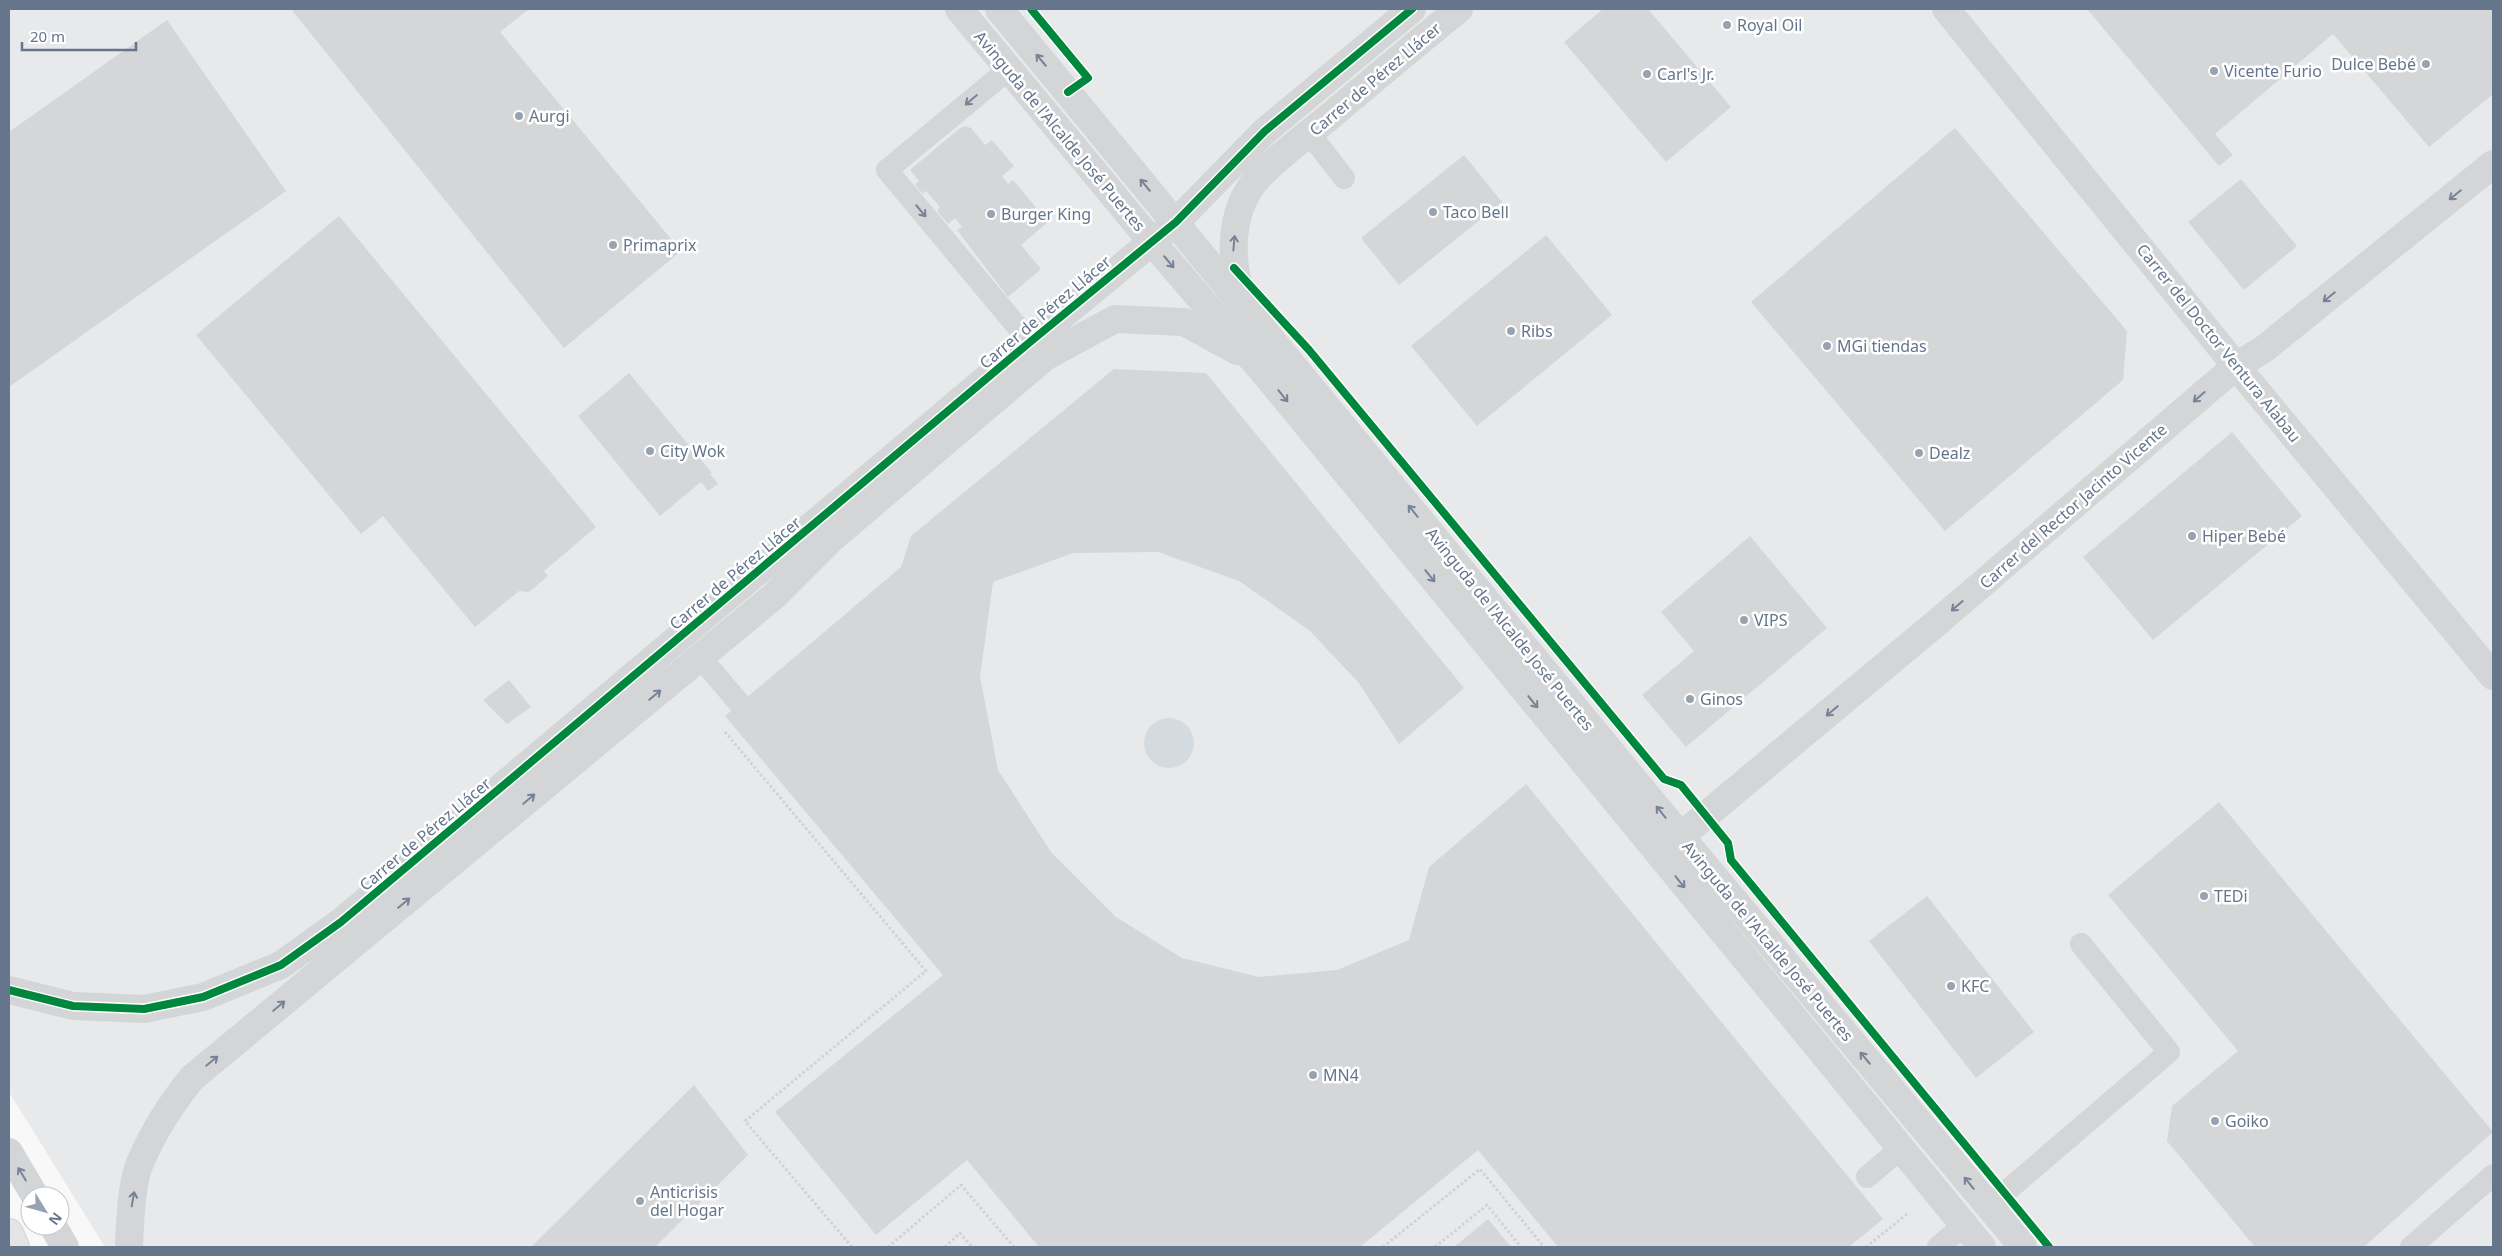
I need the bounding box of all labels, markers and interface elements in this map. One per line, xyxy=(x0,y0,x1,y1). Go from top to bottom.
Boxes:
place label: Royal Oil xyxy=(1737,14,1803,36)
street label: Carrer de Pérez Llácer xyxy=(1305,17,1446,141)
marker: Royal Oil xyxy=(1721,19,1733,31)
scale bar xyxy=(22,20,136,52)
text: 20 m xyxy=(30,26,65,46)
street label: Avinguda de l'Alcalde José Puertes xyxy=(969,26,1151,236)
one-way arrow xyxy=(1035,53,1047,66)
place label: Dulce Bebé xyxy=(2331,53,2416,75)
marker: Dulce Bebé xyxy=(2420,58,2432,70)
place label: Vicente Furio xyxy=(2224,60,2322,82)
place label: Carl's Jr. xyxy=(1657,63,1714,85)
marker: Vicente Furio xyxy=(2208,65,2220,77)
marker: Carl's Jr. xyxy=(1641,68,1653,80)
one-way arrow xyxy=(965,95,978,106)
place label: Aurgi xyxy=(529,105,570,127)
marker: Aurgi xyxy=(513,110,525,122)
one-way arrow xyxy=(1139,178,1150,191)
one-way arrow xyxy=(2449,189,2462,200)
place label: Taco Bell xyxy=(1443,201,1509,223)
place label: Burger King xyxy=(1001,203,1091,225)
one-way arrow xyxy=(915,204,926,217)
marker: Taco Bell xyxy=(1427,206,1439,218)
marker: Burger King xyxy=(985,208,997,220)
place label: Primaprix xyxy=(623,234,697,256)
one-way arrow xyxy=(1229,235,1239,251)
marker: Primaprix xyxy=(607,239,619,251)
street label: Carrer del Doctor Ventura Alabau xyxy=(2132,239,2306,447)
street label: Carrer de Pérez Llácer xyxy=(975,250,1116,374)
one-way arrow xyxy=(1163,255,1175,268)
one-way arrow xyxy=(2323,291,2336,302)
place label: Ribs xyxy=(1521,320,1553,342)
marker: Ribs xyxy=(1505,325,1517,337)
place label: MGi tiendas xyxy=(1837,335,1927,357)
marker: MGi tiendas xyxy=(1821,340,1833,352)
one-way arrow xyxy=(1278,389,1289,402)
one-way arrow xyxy=(2193,392,2206,403)
street label: Carrer del Rector Jacinto Vicente xyxy=(1975,418,2171,594)
place label: City Wok xyxy=(660,440,726,462)
place label: Dealz xyxy=(1929,442,1970,464)
marker: City Wok xyxy=(644,445,656,457)
marker: Dealz xyxy=(1913,447,1925,459)
one-way arrow xyxy=(1407,504,1418,517)
street label: Carrer de Pérez Llácer xyxy=(665,511,806,635)
street label: Avinguda de l'Alcalde José Puertes xyxy=(1421,523,1599,735)
place label: Hiper Bebé xyxy=(2202,525,2286,547)
marker: Hiper Bebé xyxy=(2186,530,2198,542)
one-way arrow xyxy=(1425,569,1436,582)
one-way arrow xyxy=(1950,600,1963,612)
place label: VIPS xyxy=(1754,609,1788,631)
marker: VIPS xyxy=(1738,614,1750,626)
place label: Ginos xyxy=(1700,688,1743,710)
one-way arrow xyxy=(648,690,661,701)
marker: Ginos xyxy=(1684,693,1696,705)
one-way arrow xyxy=(1528,695,1539,708)
one-way arrow xyxy=(1826,705,1839,716)
street label: Carrer de Pérez Llácer xyxy=(355,772,496,896)
one-way arrow xyxy=(523,793,536,804)
one-way arrow xyxy=(1655,806,1666,819)
street label: Avinguda de l'Alcalde José Puertes xyxy=(1677,836,1859,1046)
one-way arrow xyxy=(1675,875,1686,888)
place label: TEDi xyxy=(2214,885,2248,907)
marker: TEDi xyxy=(2198,890,2210,902)
one-way arrow xyxy=(398,897,411,908)
place label: KFC xyxy=(1961,975,1989,997)
marker: KFC xyxy=(1945,980,1957,992)
one-way arrow xyxy=(272,1001,285,1012)
one-way arrow xyxy=(1860,1052,1871,1065)
one-way arrow xyxy=(205,1056,218,1067)
place label: MN4 xyxy=(1323,1064,1359,1086)
marker: MN4 xyxy=(1307,1069,1319,1081)
place label: Goiko xyxy=(2225,1110,2269,1132)
marker: Goiko xyxy=(2209,1115,2221,1127)
one-way arrow xyxy=(16,1167,26,1181)
one-way arrow xyxy=(1963,1177,1974,1190)
place label: Anticrisis del Hogar xyxy=(650,1181,725,1221)
north arrow xyxy=(20,1186,70,1236)
one-way arrow xyxy=(129,1191,139,1207)
marker: Anticrisis del Hogar xyxy=(634,1195,646,1207)
text: N xyxy=(45,1209,67,1229)

